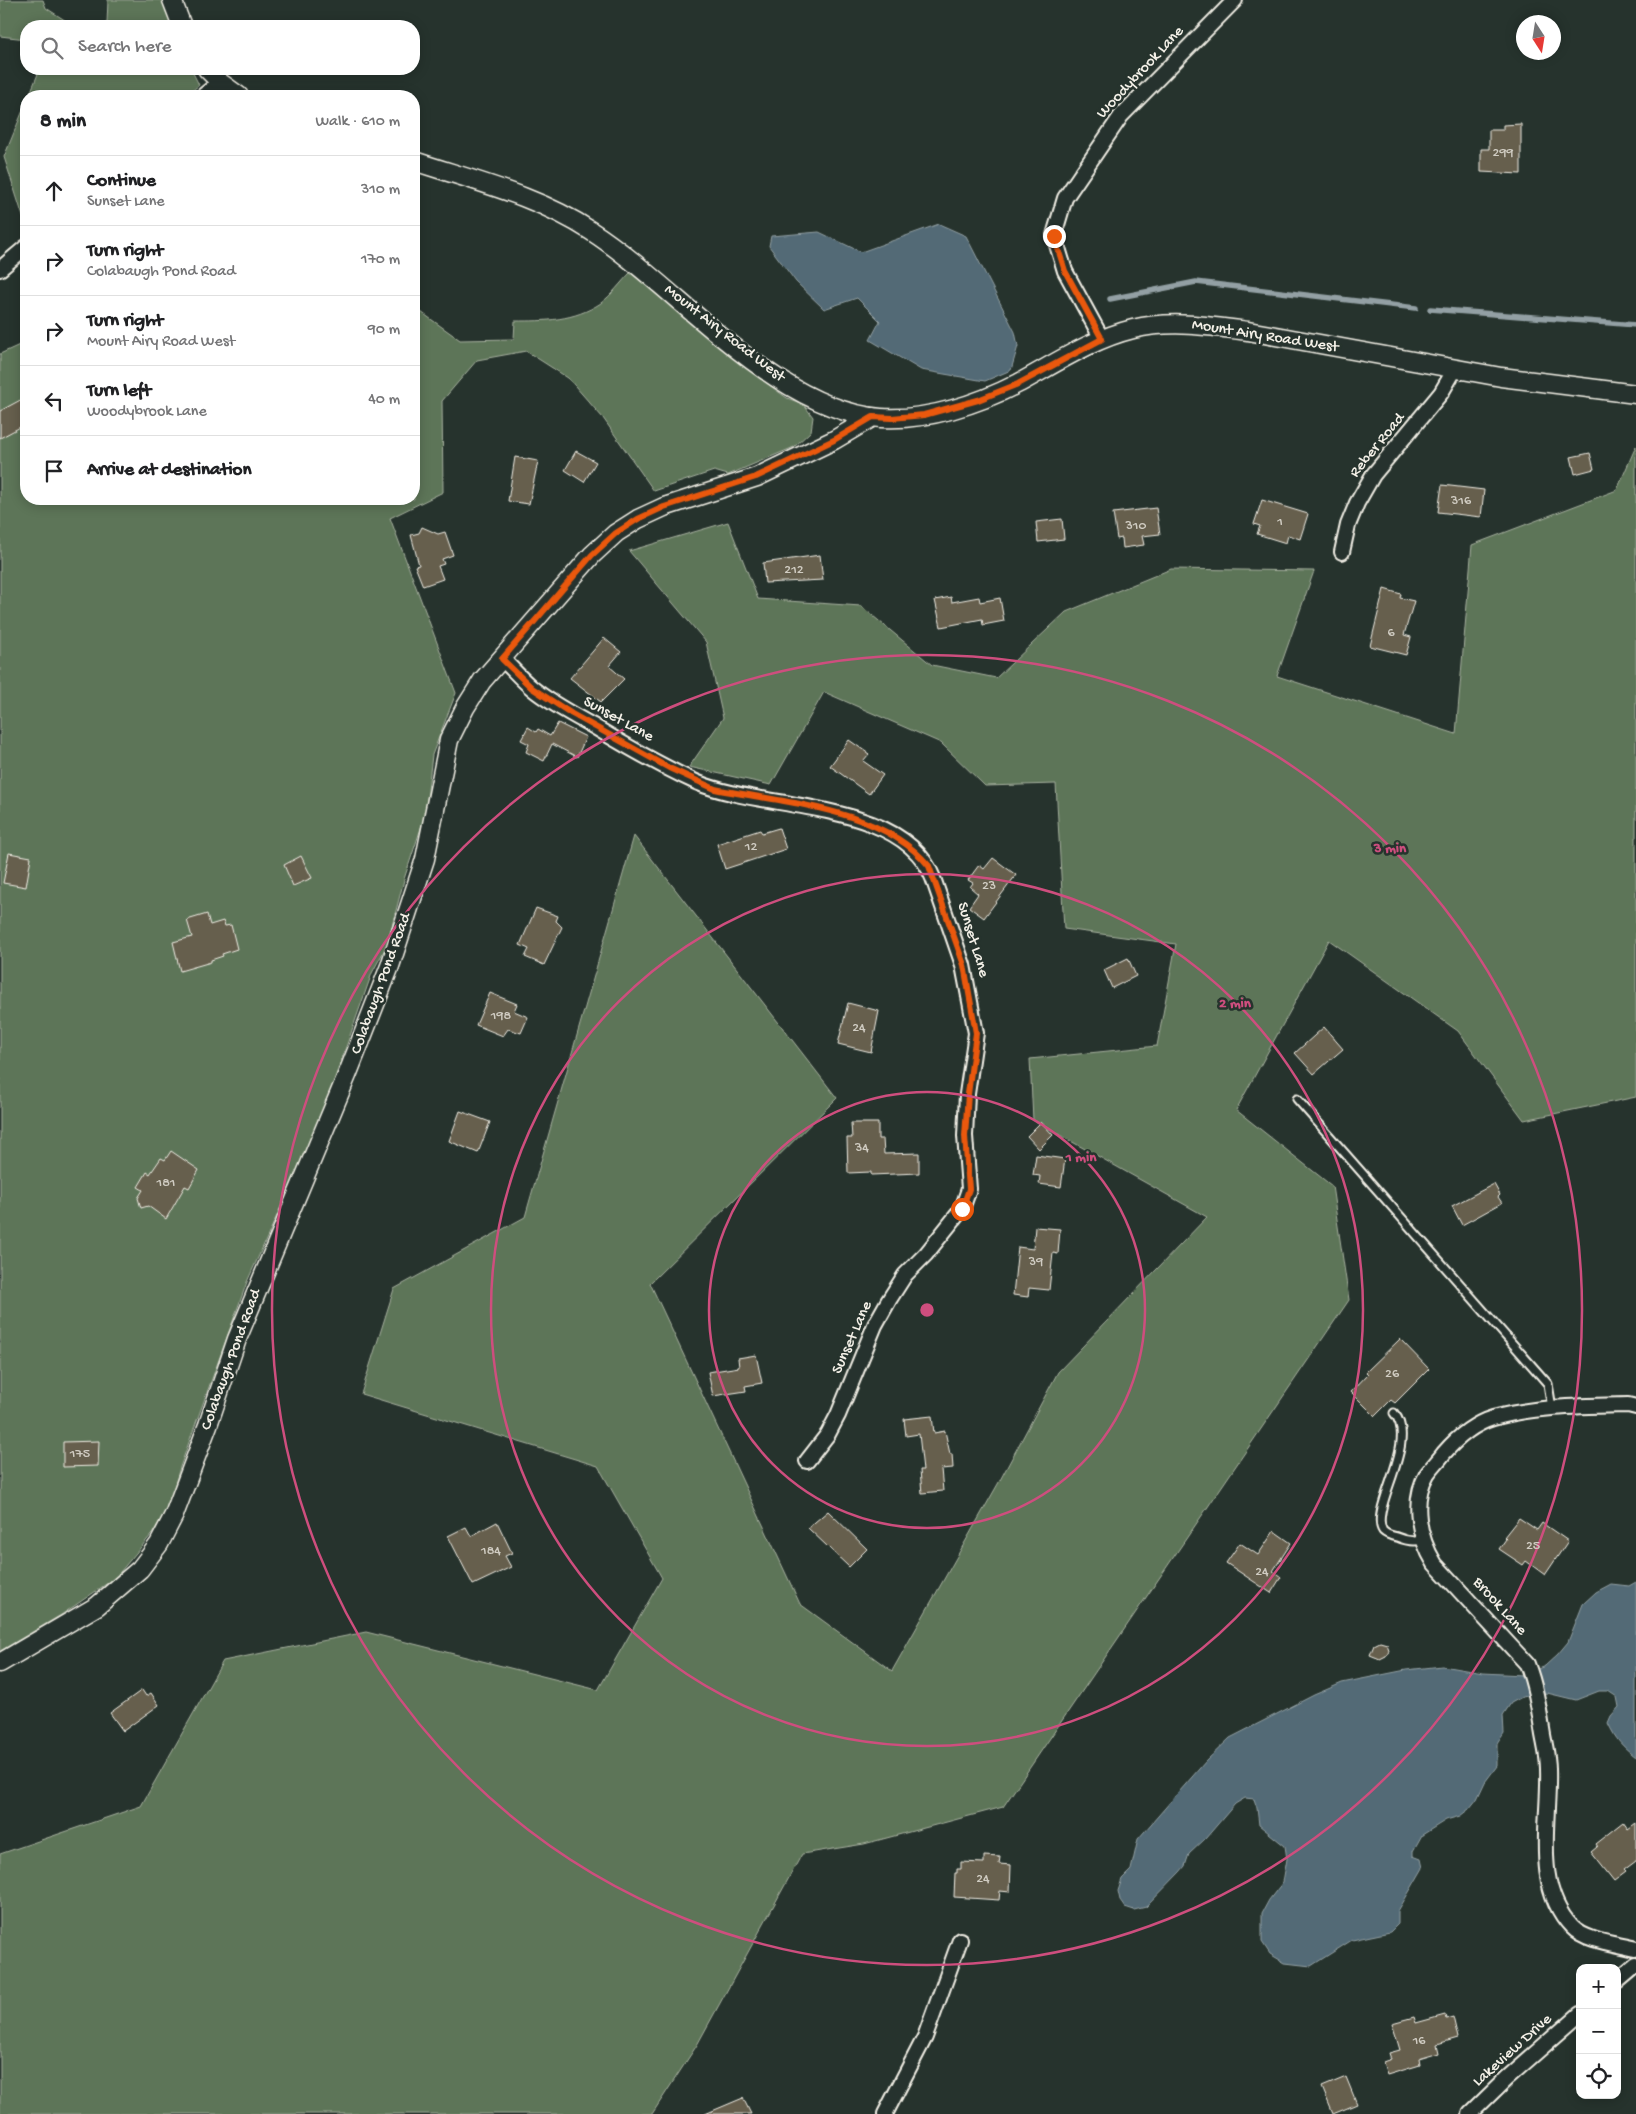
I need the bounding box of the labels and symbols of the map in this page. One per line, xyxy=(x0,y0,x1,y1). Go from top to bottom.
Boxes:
north arrow xyxy=(1516,15,1561,60)
street label: Woodybrook Lane xyxy=(1093,22,1189,123)
house number: 299 xyxy=(1493,145,1513,162)
route end xyxy=(1043,225,1066,248)
street label: Mount Airy Road West xyxy=(660,281,789,388)
street label: Mount Airy Road West xyxy=(1190,316,1341,358)
street label: Reber Road xyxy=(1346,409,1411,482)
house number: 316 xyxy=(1450,493,1472,510)
house number: 1 xyxy=(1276,514,1283,531)
house number: 310 xyxy=(1125,518,1146,535)
house number: 212 xyxy=(784,562,804,579)
house number: 6 xyxy=(1387,625,1395,642)
street label: Sunset Lane xyxy=(579,693,657,747)
house number: 12 xyxy=(744,839,757,856)
text: 3 min xyxy=(1373,840,1407,858)
house number: 23 xyxy=(982,878,996,895)
street label: Sunset Lane xyxy=(952,900,993,981)
street label: Colabaugh Pond Road xyxy=(348,909,417,1057)
text: 2 min xyxy=(1219,995,1252,1013)
house number: 198 xyxy=(490,1008,511,1025)
house number: 24 xyxy=(852,1020,866,1037)
house number: 34 xyxy=(854,1140,869,1157)
text: 1 min xyxy=(1065,1149,1097,1167)
house number: 181 xyxy=(156,1175,175,1192)
route start xyxy=(951,1198,974,1221)
house number: 39 xyxy=(1028,1254,1043,1271)
street label: Colabaugh Pond Road xyxy=(198,1285,267,1433)
street label: Sunset Lane xyxy=(829,1298,878,1377)
centre of rings xyxy=(918,1301,936,1319)
house number: 26 xyxy=(1385,1366,1400,1383)
house number: 175 xyxy=(69,1446,90,1463)
house number: 25 xyxy=(1526,1538,1540,1555)
house number: 184 xyxy=(480,1543,501,1560)
house number: 24 xyxy=(1255,1564,1269,1581)
street label: Brook Lane xyxy=(1467,1573,1531,1641)
house number: 24 xyxy=(976,1871,990,1888)
street label: Lakeview Drive xyxy=(1469,2010,1557,2092)
house number: 16 xyxy=(1412,2033,1426,2050)

